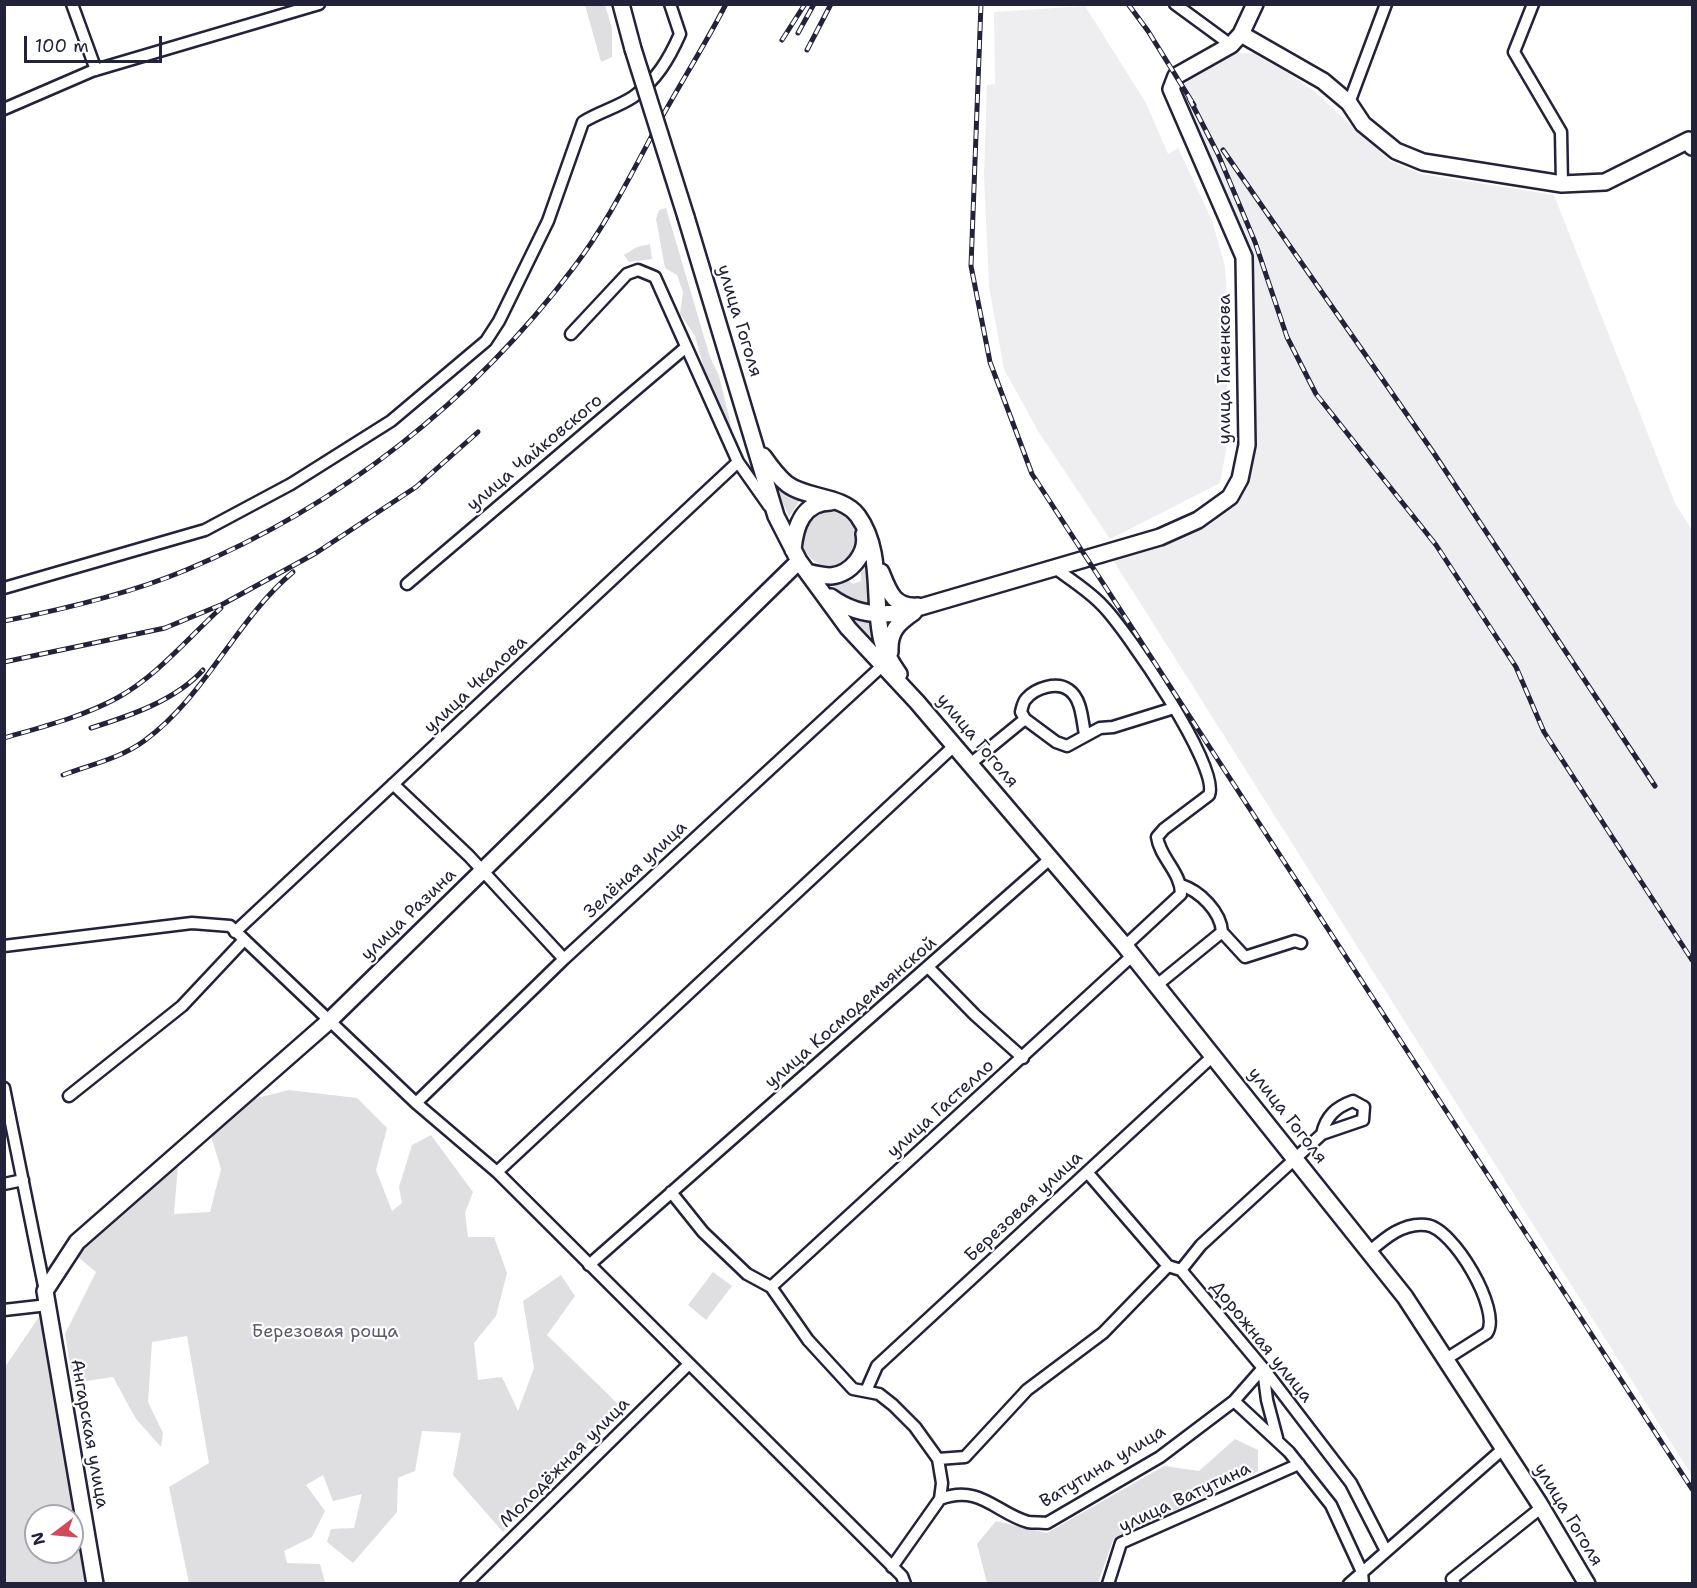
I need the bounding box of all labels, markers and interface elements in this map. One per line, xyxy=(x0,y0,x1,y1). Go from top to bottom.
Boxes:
scale bar xyxy=(27,24,165,62)
text: 100 m xyxy=(35,34,89,58)
street label: улица Гоголя xyxy=(712,262,766,380)
street label: улица Ганенкова xyxy=(1214,294,1236,444)
street label: улица Чайковского xyxy=(463,390,607,516)
street label: улица Чкалова xyxy=(420,632,532,738)
street label: улица Гоголя xyxy=(931,690,1023,792)
street label: Зелёная улица xyxy=(580,817,692,923)
street label: улица Разина xyxy=(357,864,461,966)
street label: улица Космодемьянской xyxy=(761,933,941,1093)
street label: улица Гастелло xyxy=(883,1055,999,1163)
street label: улица Гоголя xyxy=(1243,1064,1331,1168)
street label: Березовая улица xyxy=(961,1147,1087,1267)
street label: Дорожная улица xyxy=(1205,1277,1317,1407)
park label: Березовая роща xyxy=(252,1321,398,1343)
street label: Ангарская улица xyxy=(65,1358,113,1510)
street label: Молодёжная улица xyxy=(495,1393,635,1533)
street label: Ватутина улица xyxy=(1036,1421,1170,1513)
street label: улица Ватутина xyxy=(1116,1458,1254,1538)
street label: улица Гоголя xyxy=(1529,1460,1607,1570)
north arrow xyxy=(24,1504,84,1564)
text: N xyxy=(26,1530,50,1548)

